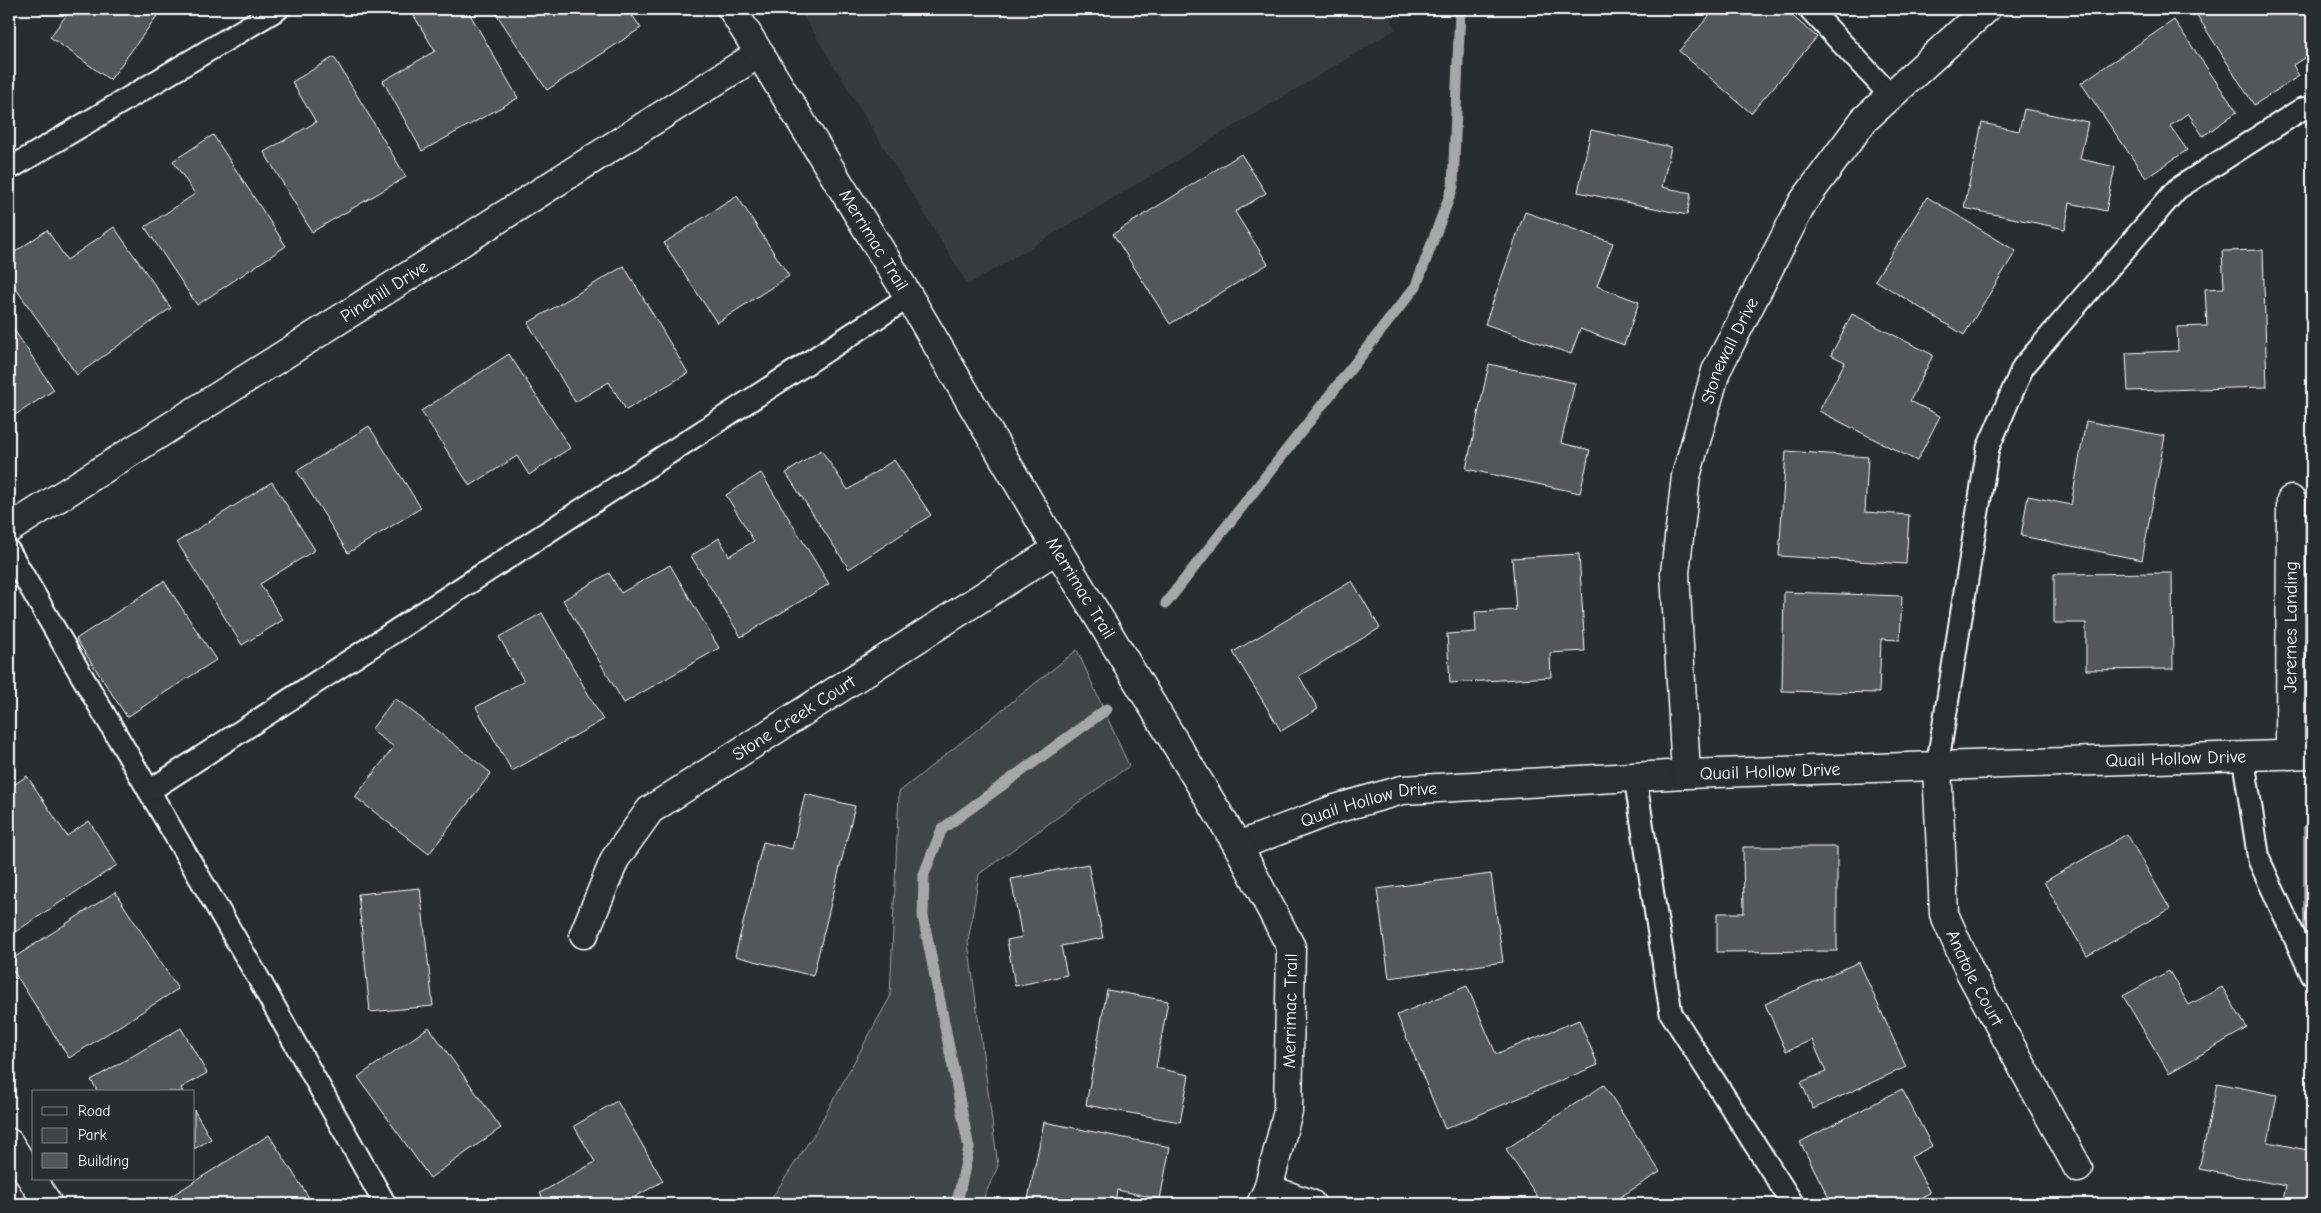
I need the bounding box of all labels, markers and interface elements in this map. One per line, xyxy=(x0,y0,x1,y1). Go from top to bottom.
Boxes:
street label: Merrimac Trail xyxy=(834,186,913,295)
street label: Pinehill Drive xyxy=(337,256,432,327)
street label: Stonewall Drive xyxy=(1697,294,1763,407)
street label: Merrimac Trail xyxy=(1042,534,1119,643)
street label: Jeremes Landing xyxy=(2280,561,2302,693)
street label: Stone Creek Court xyxy=(729,671,860,765)
street label: Quail Hollow Drive xyxy=(2105,746,2247,772)
street label: Quail Hollow Drive xyxy=(1699,759,1841,785)
street label: Quail Hollow Drive xyxy=(1298,778,1437,832)
street label: Anatole Court xyxy=(1941,927,2008,1030)
street label: Merrimac Trail xyxy=(1279,953,1302,1069)
legend xyxy=(32,1090,195,1180)
text: Road xyxy=(78,1102,110,1120)
text: Park xyxy=(78,1126,107,1144)
text: Building xyxy=(78,1152,129,1170)

